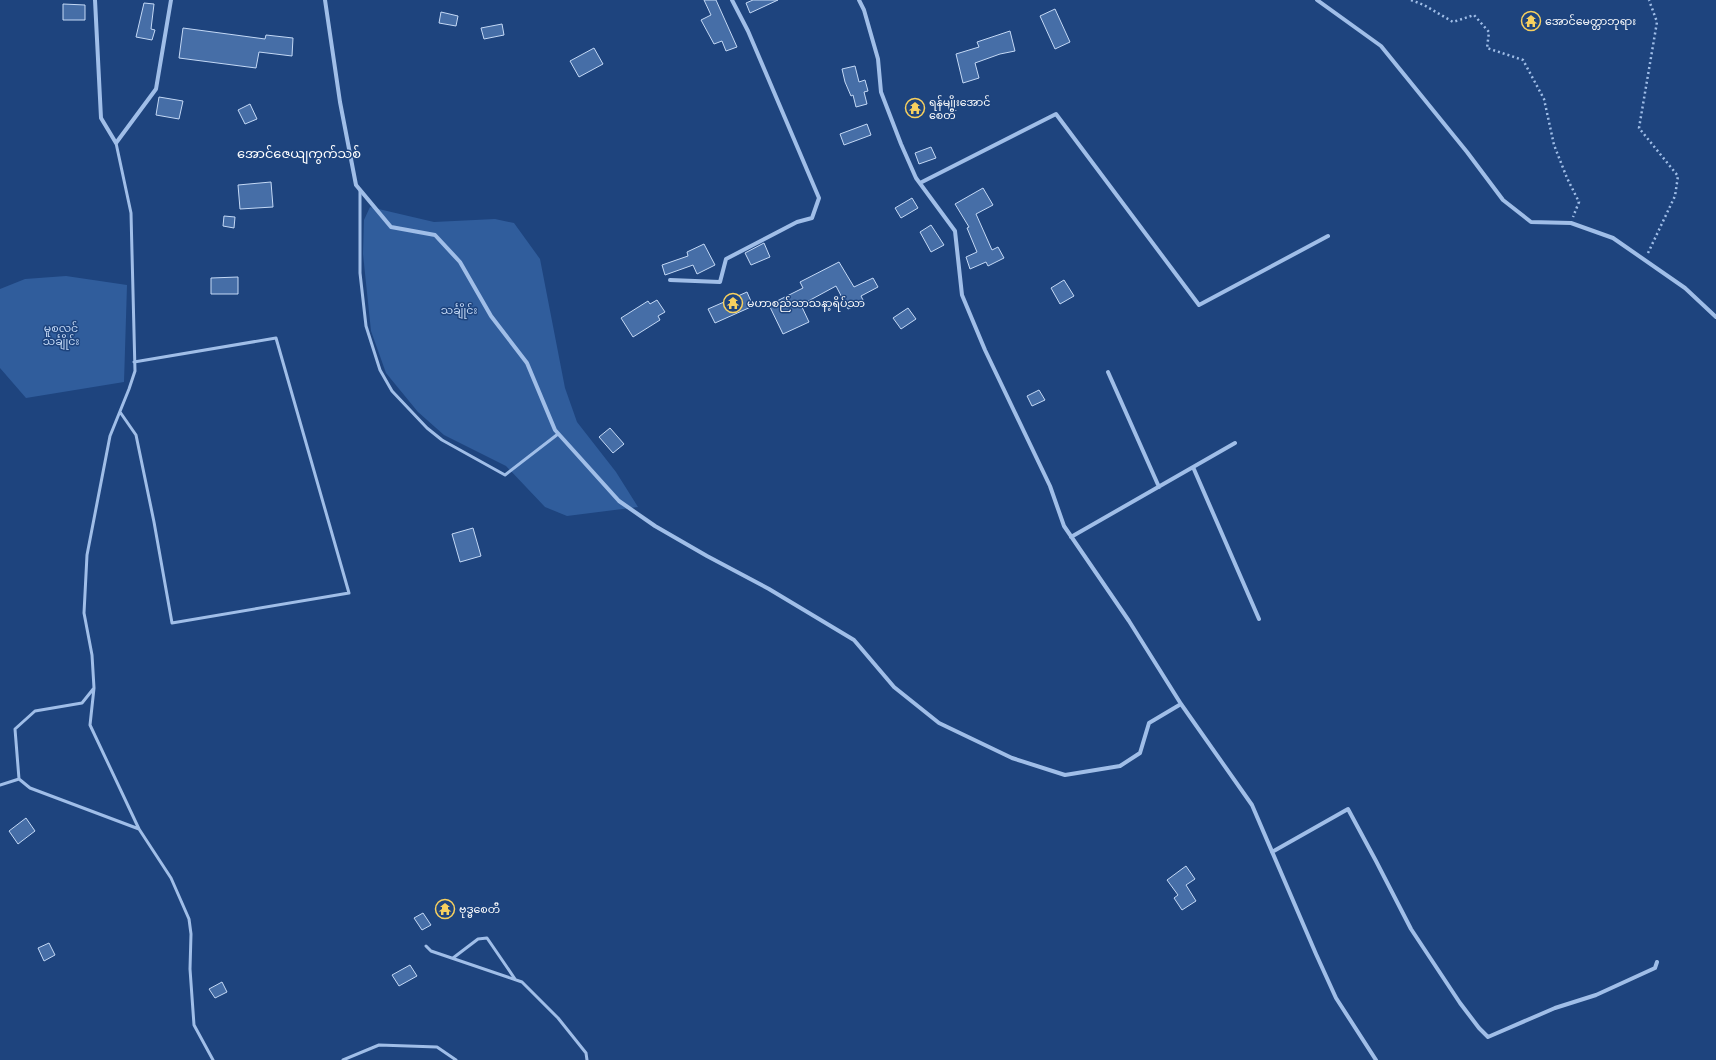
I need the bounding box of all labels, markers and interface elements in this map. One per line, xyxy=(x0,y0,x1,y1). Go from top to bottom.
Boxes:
temple icon: အောင်မေတ္တာဘုရား xyxy=(1520,10,1542,32)
place label: အောင်မေတ္တာဘုရား xyxy=(1545,14,1636,30)
place label: ရန်မျိုးအောင် စေတီ xyxy=(929,95,991,121)
temple icon: ရန်မျိုးအောင် စေတီ xyxy=(904,97,926,119)
district label: အောင်ဇေယျကွက်သစ် xyxy=(237,145,361,164)
temple icon: မဟာစည်သာသနာ့ရိပ်သာ xyxy=(722,292,744,314)
place label: မဟာစည်သာသနာ့ရိပ်သာ xyxy=(747,296,865,312)
park label: သင်္ချိုင်း xyxy=(441,303,477,319)
park label: မူစလင် သင်္ချိုင်း xyxy=(43,321,79,350)
temple icon: ဗုဒ္ဓစေတီ xyxy=(434,898,456,920)
place label: ဗုဒ္ဓစေတီ xyxy=(459,902,500,918)

